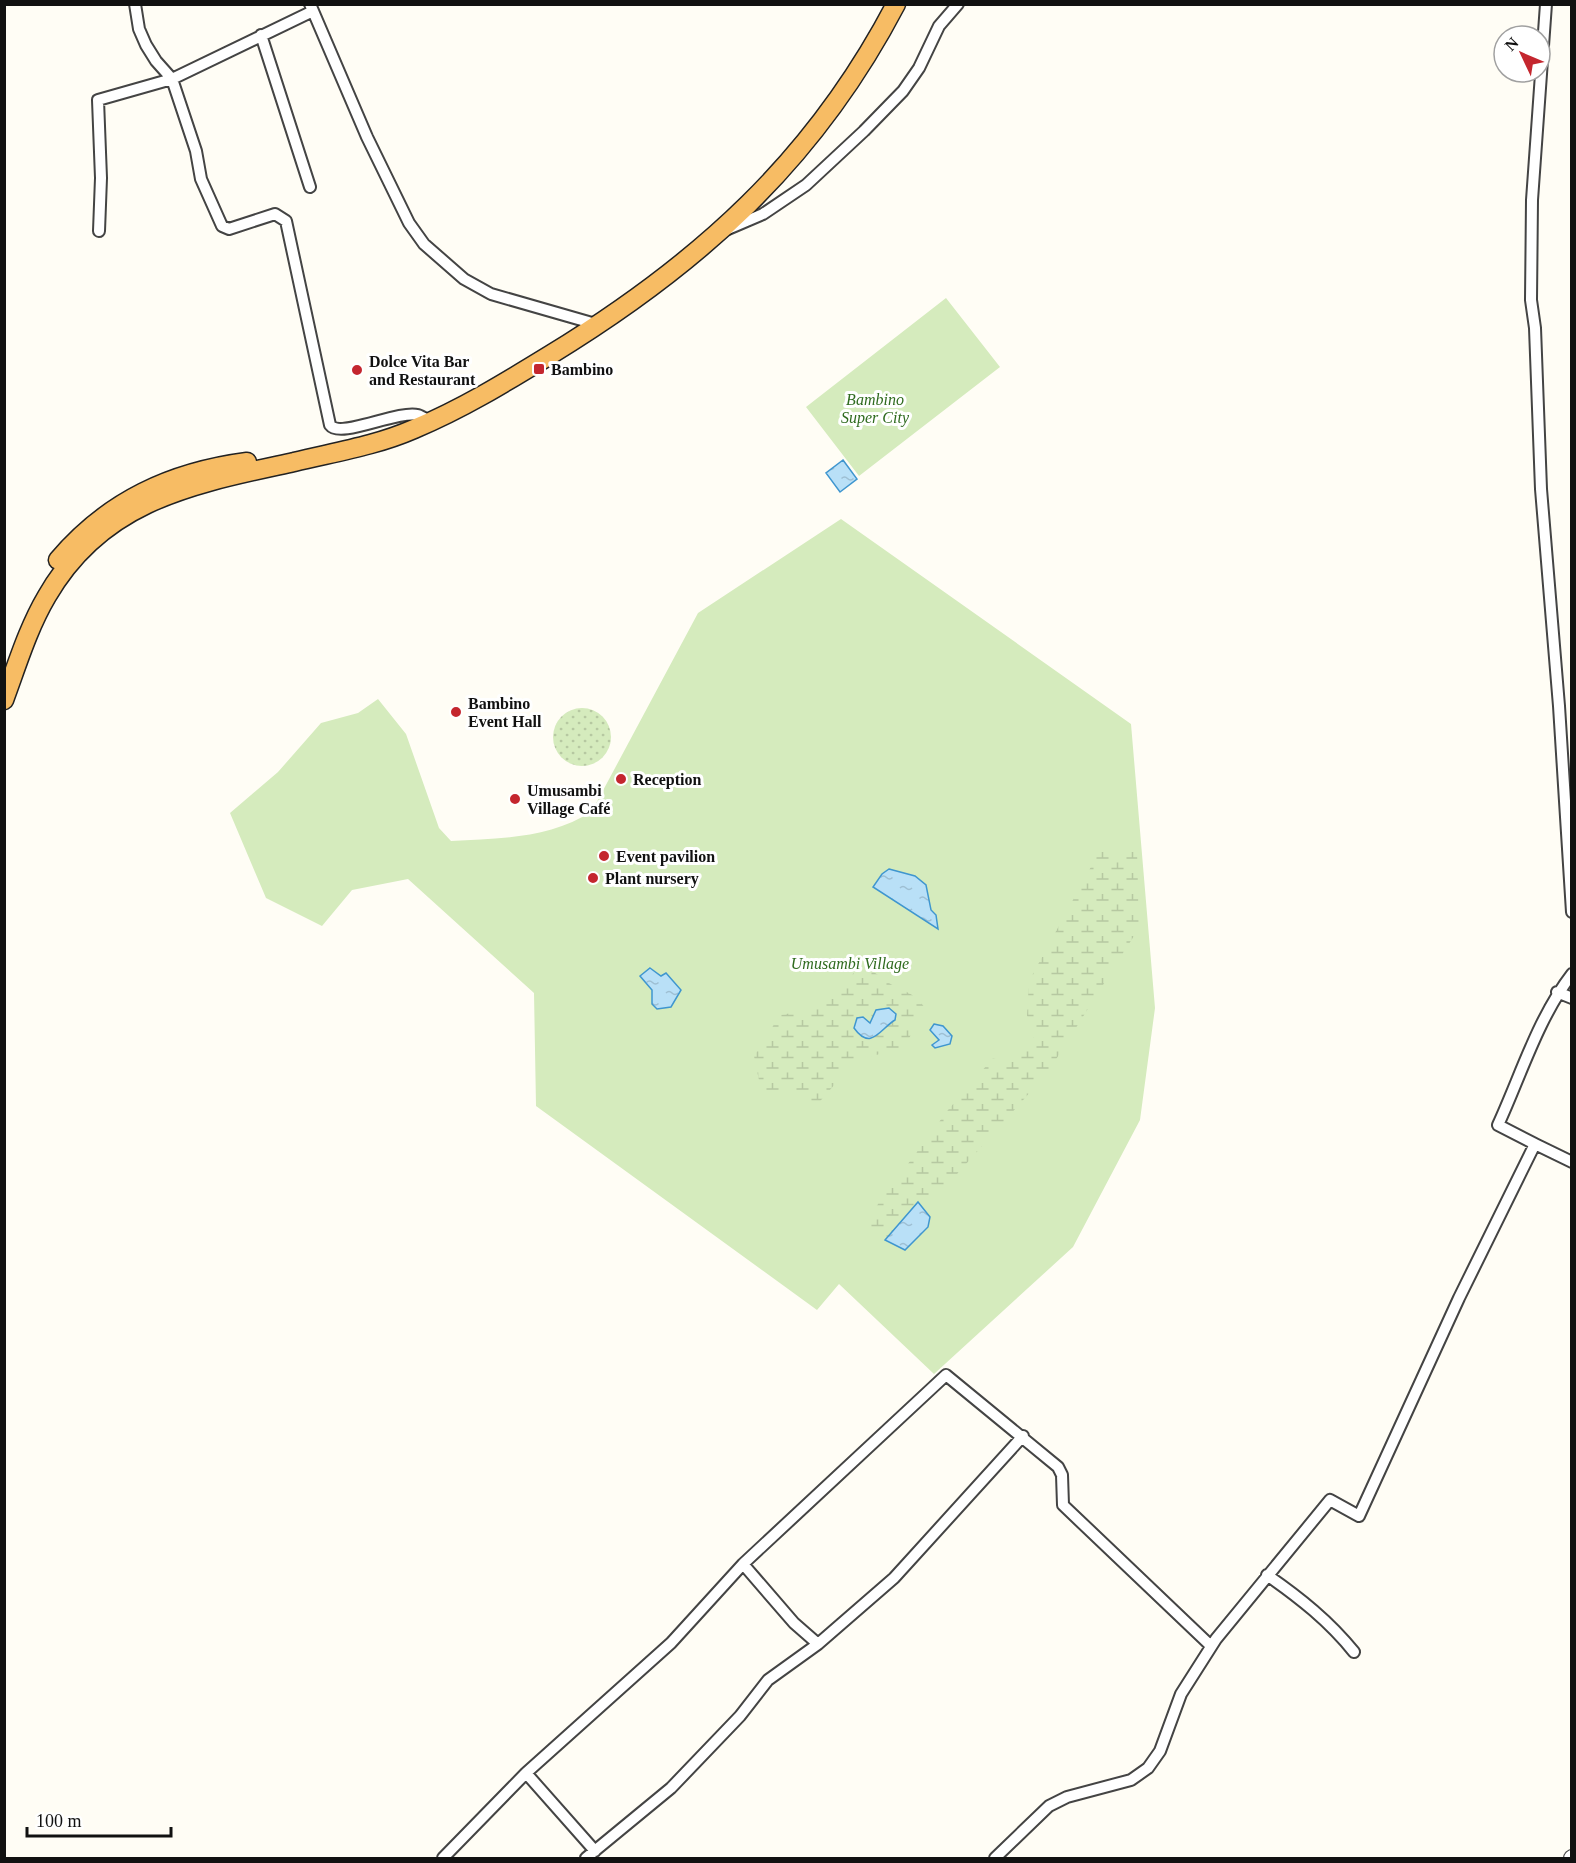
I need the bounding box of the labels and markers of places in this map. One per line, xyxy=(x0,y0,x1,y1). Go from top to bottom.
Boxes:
place label: Dolce Vita Bar and Restaurant xyxy=(369,353,476,388)
place label: Bambino xyxy=(551,361,613,378)
marker: Bambino xyxy=(532,362,546,376)
marker: Dolce Vita Bar and Restaurant xyxy=(350,363,364,377)
place label: Bambino Event Hall xyxy=(468,695,542,730)
marker: Bambino Event Hall xyxy=(449,705,463,719)
place label: Reception xyxy=(633,771,702,789)
marker: Reception xyxy=(614,772,628,786)
place label: Umusambi Village Café xyxy=(527,782,610,818)
marker: Umusambi Village Café xyxy=(508,792,522,806)
place label: Event pavilion xyxy=(616,848,715,866)
marker: Event pavilion xyxy=(597,849,611,863)
place label: Plant nursery xyxy=(605,870,699,888)
marker: Plant nursery xyxy=(586,871,600,885)

